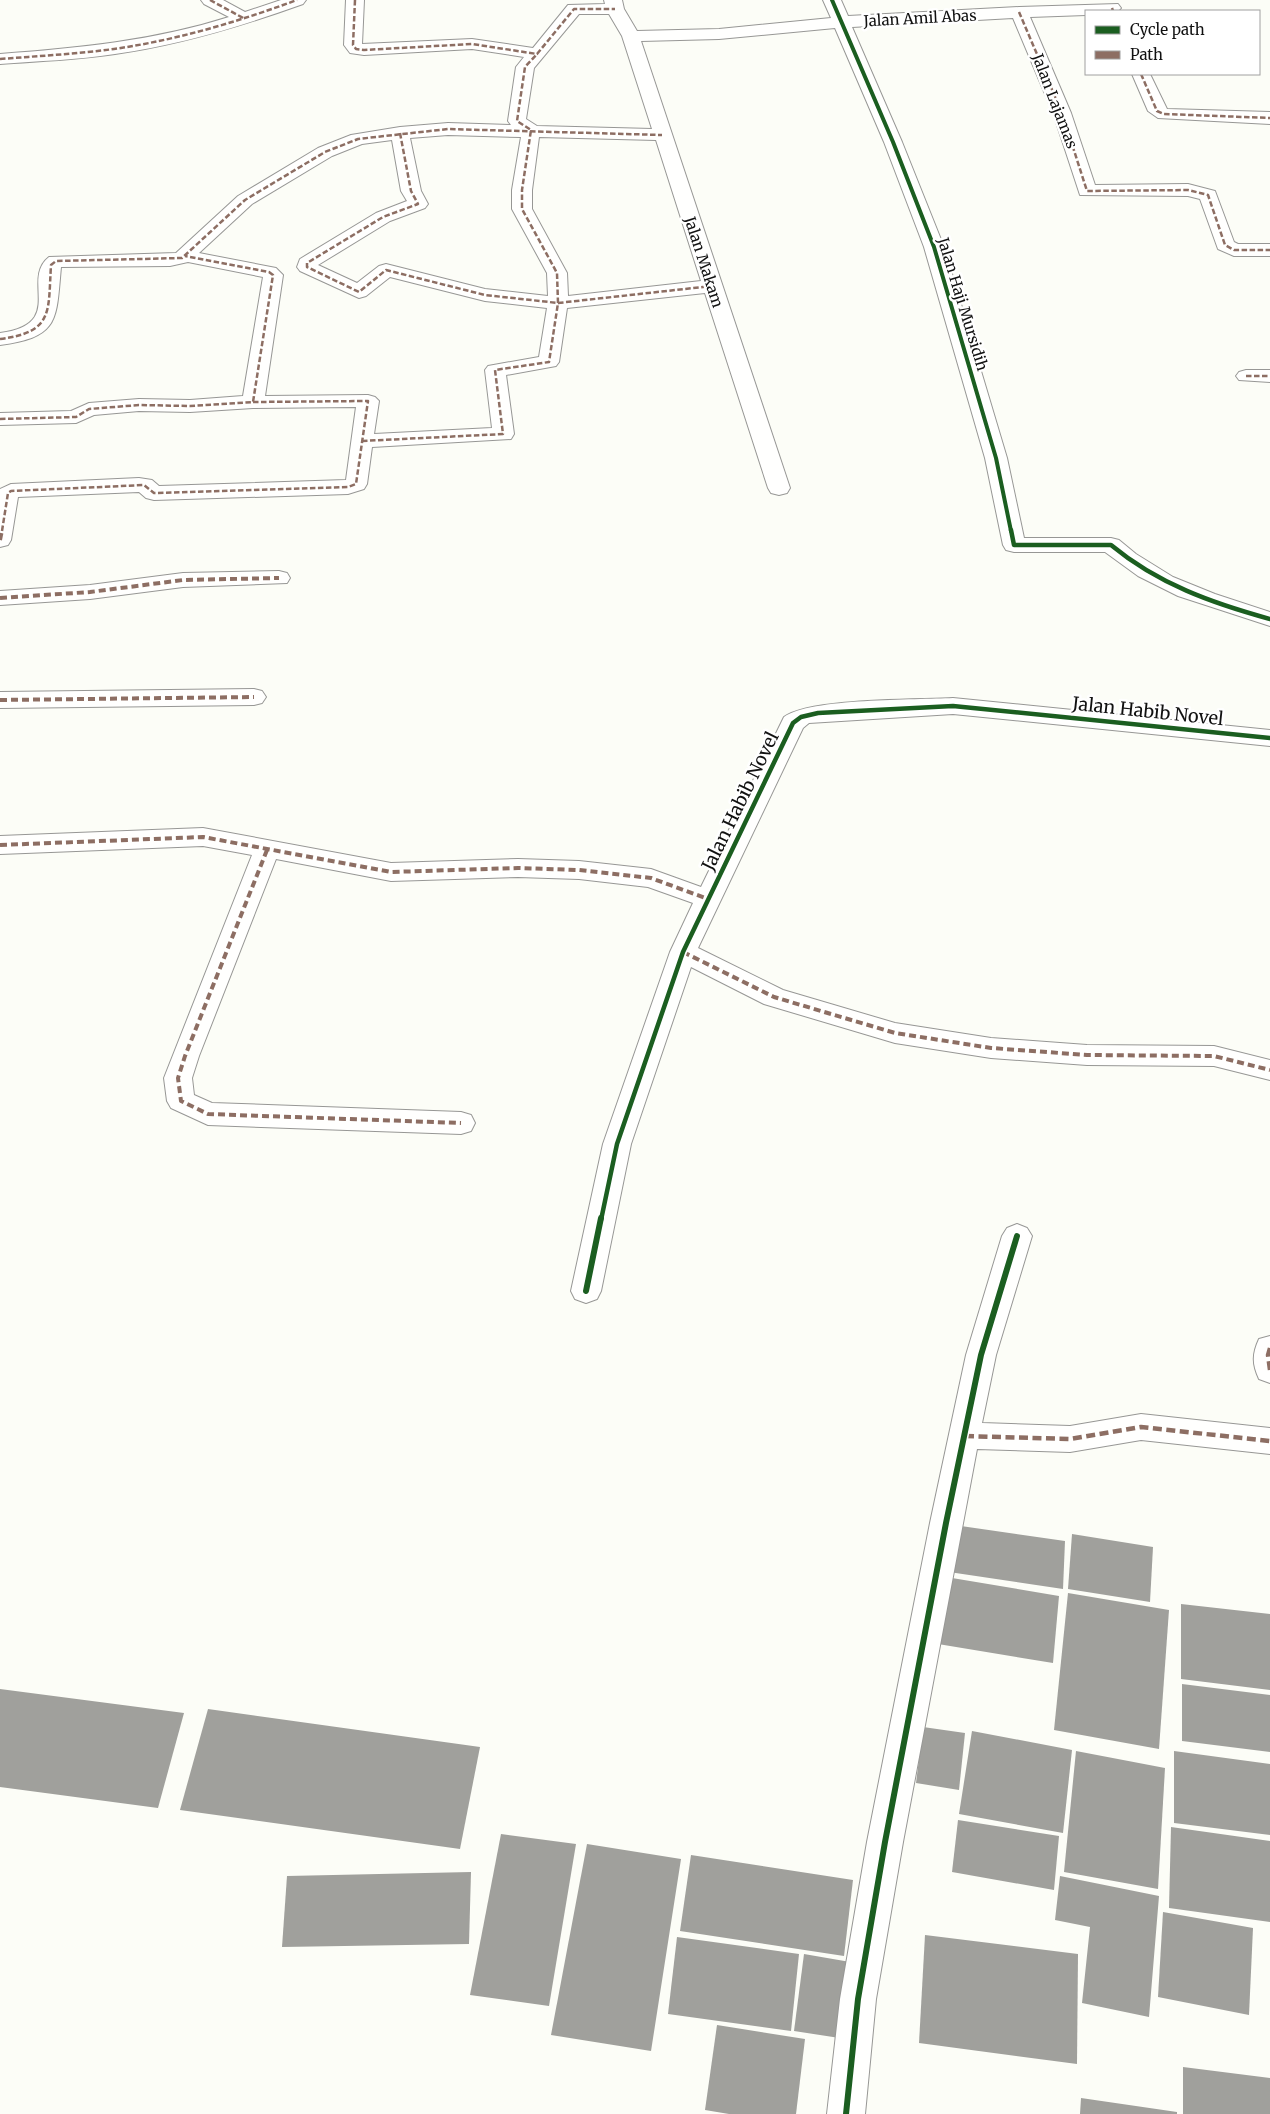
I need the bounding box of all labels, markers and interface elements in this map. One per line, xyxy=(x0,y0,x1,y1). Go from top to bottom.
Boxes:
street label: Jalan Amil Abas xyxy=(862,6,977,30)
legend xyxy=(1085,10,1260,75)
text: Cycle path xyxy=(1130,20,1205,39)
text: Path xyxy=(1130,45,1163,64)
street label: Jalan Lajamas xyxy=(1028,50,1082,151)
street label: Jalan Makam xyxy=(680,213,728,310)
street label: Jalan Haji Mursidih xyxy=(933,234,992,373)
street label: Jalan Habib Novel xyxy=(1070,692,1225,730)
street label: Jalan Habib Novel xyxy=(696,727,784,875)

